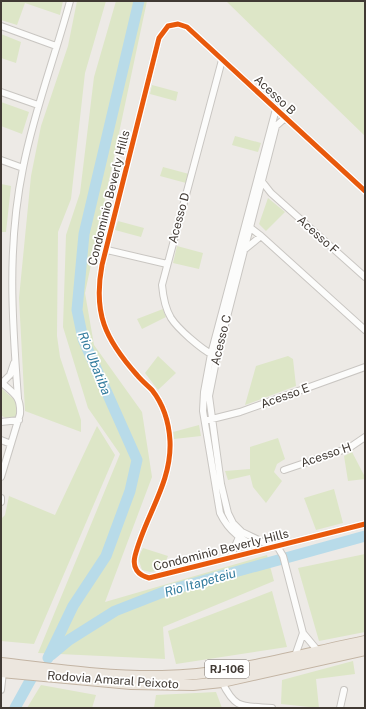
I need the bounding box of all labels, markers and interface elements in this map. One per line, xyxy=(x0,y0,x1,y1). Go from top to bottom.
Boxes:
street label: Acesso B xyxy=(251,72,299,118)
street label: Condominio Beverly Hills xyxy=(85,129,133,267)
street label: Acesso D xyxy=(166,191,192,245)
street label: Acesso F xyxy=(295,213,341,257)
street label: Acesso C xyxy=(208,313,234,367)
water label: Rio Ubatiba xyxy=(75,329,114,397)
street label: Acesso E xyxy=(259,381,311,411)
street label: Acesso H xyxy=(299,440,353,470)
street label: Condominio Beverly Hills xyxy=(152,526,290,574)
water label: Rio Itapeteiu xyxy=(163,565,238,600)
road number: RJ-106 xyxy=(205,660,249,678)
street label: Rodovia Amaral Peixoto xyxy=(47,668,180,692)

